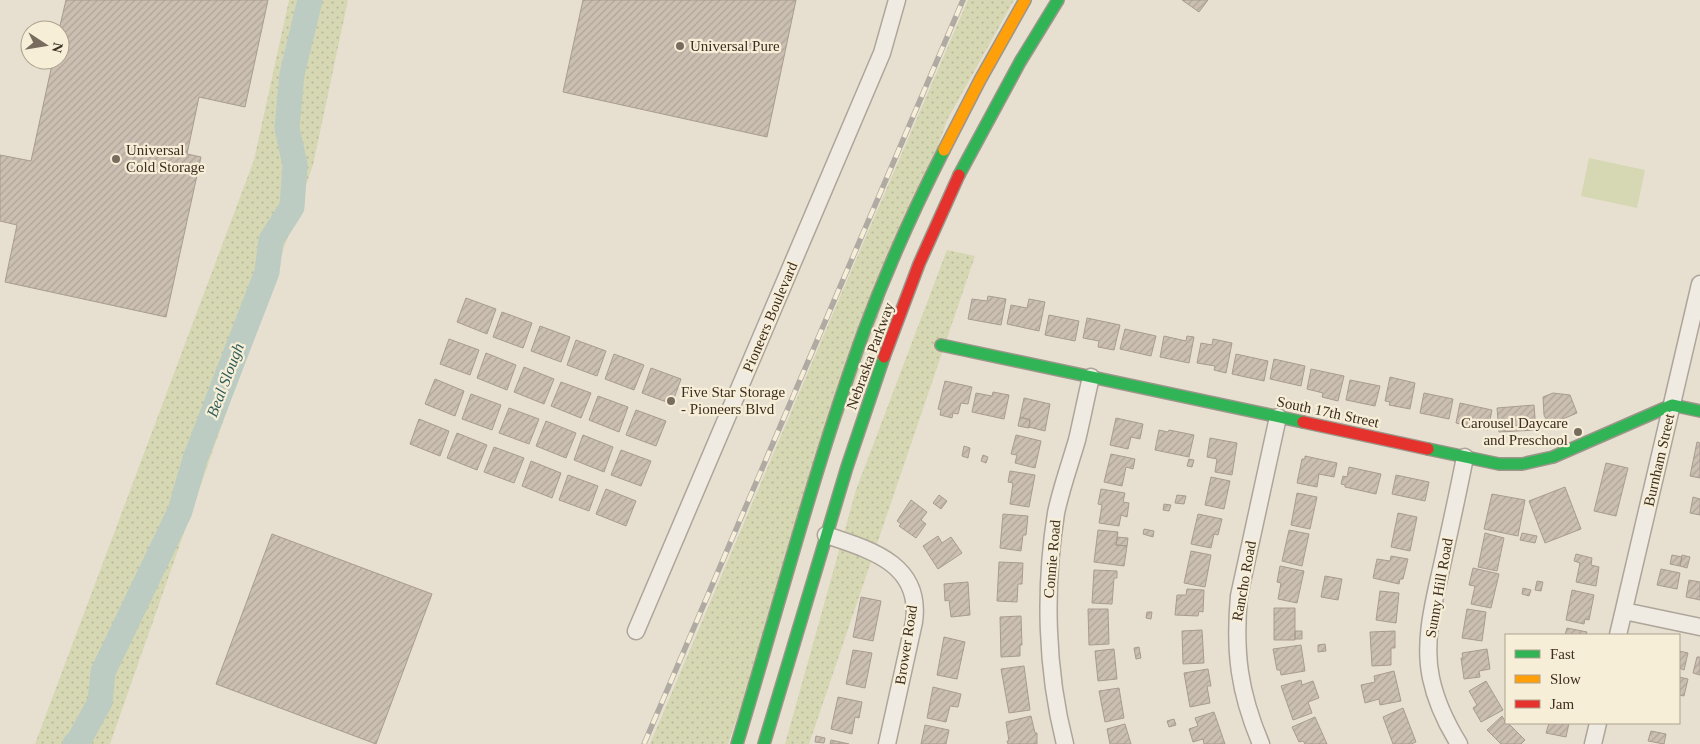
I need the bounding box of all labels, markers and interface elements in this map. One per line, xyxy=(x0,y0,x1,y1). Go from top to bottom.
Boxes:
north arrow xyxy=(20,20,70,70)
place label: Universal Pure xyxy=(690,38,780,54)
marker: Universal Pure xyxy=(674,40,686,52)
text: N xyxy=(49,41,66,54)
place label: Universal Cold Storage xyxy=(126,142,205,175)
marker: Universal Cold Storage xyxy=(110,153,122,165)
street label: Pioneers Boulevard xyxy=(740,259,801,374)
street label: Nebraska Parkway xyxy=(843,300,897,412)
water label: Beal Slough xyxy=(203,341,248,420)
place label: Five Star Storage - Pioneers Blvd xyxy=(681,384,785,417)
street label: South 17th Street xyxy=(1275,393,1381,431)
marker: Five Star Storage - Pioneers Blvd xyxy=(665,395,677,407)
street label: Burnham Street xyxy=(1641,411,1678,508)
place label: Carousel Daycare and Preschool xyxy=(1461,415,1568,448)
marker: Carousel Daycare and Preschool xyxy=(1572,426,1584,438)
street label: Connie Road xyxy=(1041,519,1063,599)
street label: Sunny Hill Road xyxy=(1422,536,1456,639)
street label: Rancho Road xyxy=(1229,539,1259,622)
street label: Brower Road xyxy=(892,604,920,686)
legend xyxy=(1505,634,1680,724)
text: Fast xyxy=(1550,646,1576,662)
text: Slow xyxy=(1550,671,1581,687)
text: Jam xyxy=(1550,696,1574,712)

